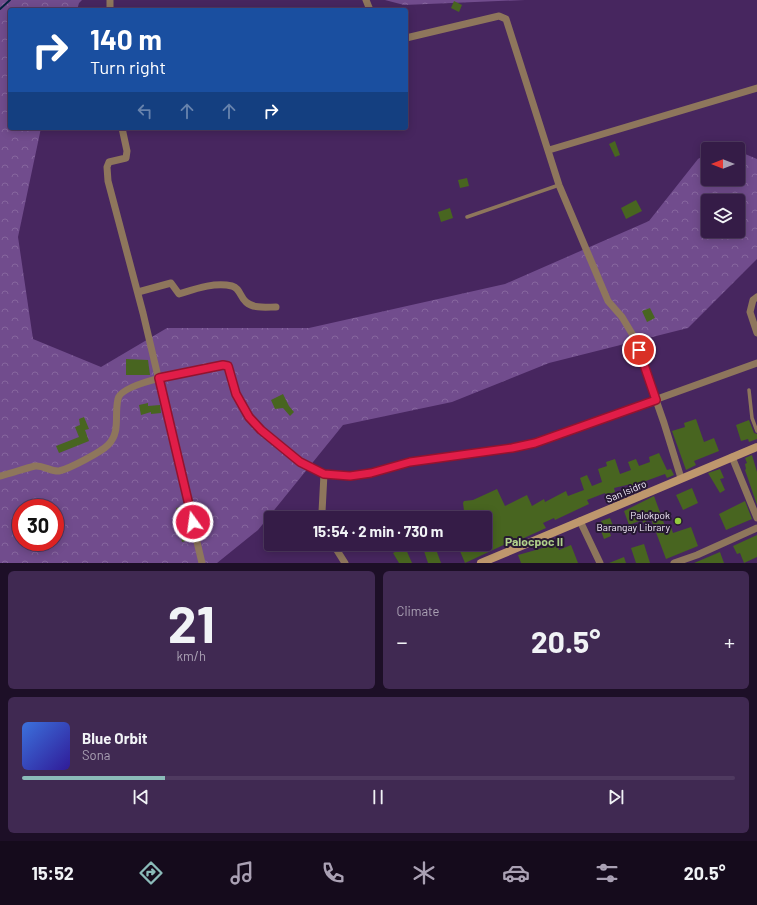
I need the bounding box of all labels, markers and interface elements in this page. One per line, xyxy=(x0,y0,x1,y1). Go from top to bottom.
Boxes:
text: 140 m xyxy=(90,22,162,56)
icon: right xyxy=(24,24,76,76)
text: Turn right xyxy=(90,56,166,78)
icon: left xyxy=(134,100,156,122)
icon: ahead xyxy=(176,100,198,122)
icon: ahead xyxy=(218,100,240,122)
icon: right xyxy=(260,100,282,122)
north arrow xyxy=(701,142,745,186)
map controls xyxy=(701,142,745,238)
button: layers xyxy=(701,194,745,238)
pin xyxy=(622,333,656,367)
icon: arrive xyxy=(628,339,650,361)
street label: San Isidro xyxy=(604,477,648,505)
speed limit sign: 30 xyxy=(12,499,64,551)
position arrow xyxy=(172,501,214,543)
place label: Palokpok Barangay Library xyxy=(597,509,670,533)
marker: Palokpok Barangay Library xyxy=(673,516,683,526)
text: 15:54 · 2 min · 730 m xyxy=(313,522,443,540)
district label: Palocpoc II xyxy=(505,534,563,548)
text: 21 xyxy=(168,591,215,653)
text: Climate xyxy=(397,603,440,619)
text: 20.5° xyxy=(531,623,600,659)
text: − xyxy=(397,628,408,654)
text: + xyxy=(724,628,735,654)
text: km/h xyxy=(177,648,206,664)
text: Blue Orbit xyxy=(82,729,147,747)
text: Sona xyxy=(82,747,110,763)
icon: previous xyxy=(130,786,152,808)
icon: pause xyxy=(367,786,389,808)
icon: next xyxy=(605,786,627,808)
icon: directions xyxy=(137,859,165,887)
icon: music xyxy=(228,859,256,887)
icon: phone xyxy=(319,859,347,887)
icon: climate xyxy=(410,859,438,887)
icon: car xyxy=(502,859,530,887)
icon: filters xyxy=(593,859,621,887)
text: 15:52 xyxy=(32,862,74,884)
text: 20.5° xyxy=(684,862,725,884)

